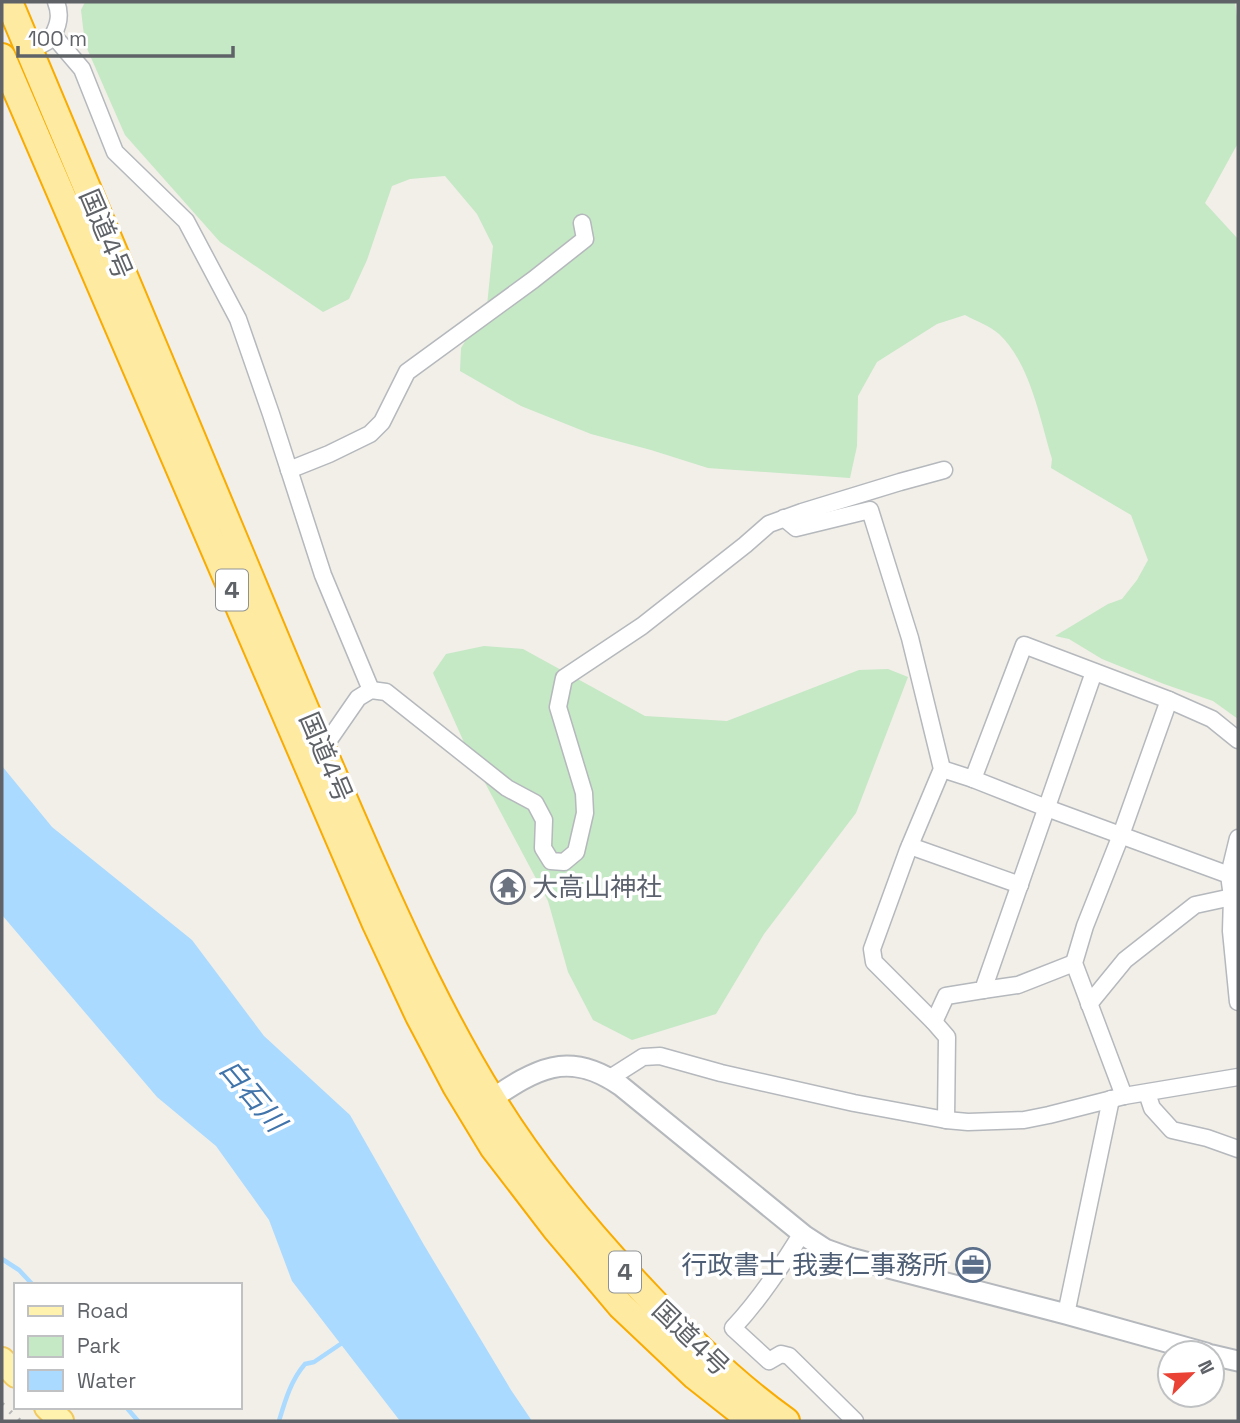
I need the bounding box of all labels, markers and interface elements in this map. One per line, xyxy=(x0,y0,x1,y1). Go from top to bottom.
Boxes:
scale bar xyxy=(18,14,233,58)
text: 100 m xyxy=(28,25,87,52)
street label: 国道4号 xyxy=(72,184,140,284)
road number: 4 xyxy=(216,570,248,610)
street label: 国道4号 xyxy=(292,707,360,807)
temple icon: 大高山神社 xyxy=(489,868,527,906)
place label: 大高山神社 xyxy=(532,870,662,904)
water label: 白石川 xyxy=(212,1051,296,1141)
office icon: 行政書士 我妻仁事務所 xyxy=(954,1246,992,1284)
place label: 行政書士 我妻仁事務所 xyxy=(681,1248,948,1282)
road number: 4 xyxy=(609,1252,641,1292)
legend xyxy=(14,1283,242,1409)
street label: 国道4号 xyxy=(645,1293,737,1383)
text: Road xyxy=(77,1297,129,1324)
text: Park xyxy=(77,1332,121,1359)
north arrow xyxy=(1156,1339,1226,1409)
text: N xyxy=(1192,1356,1220,1378)
text: Water xyxy=(77,1367,136,1394)

